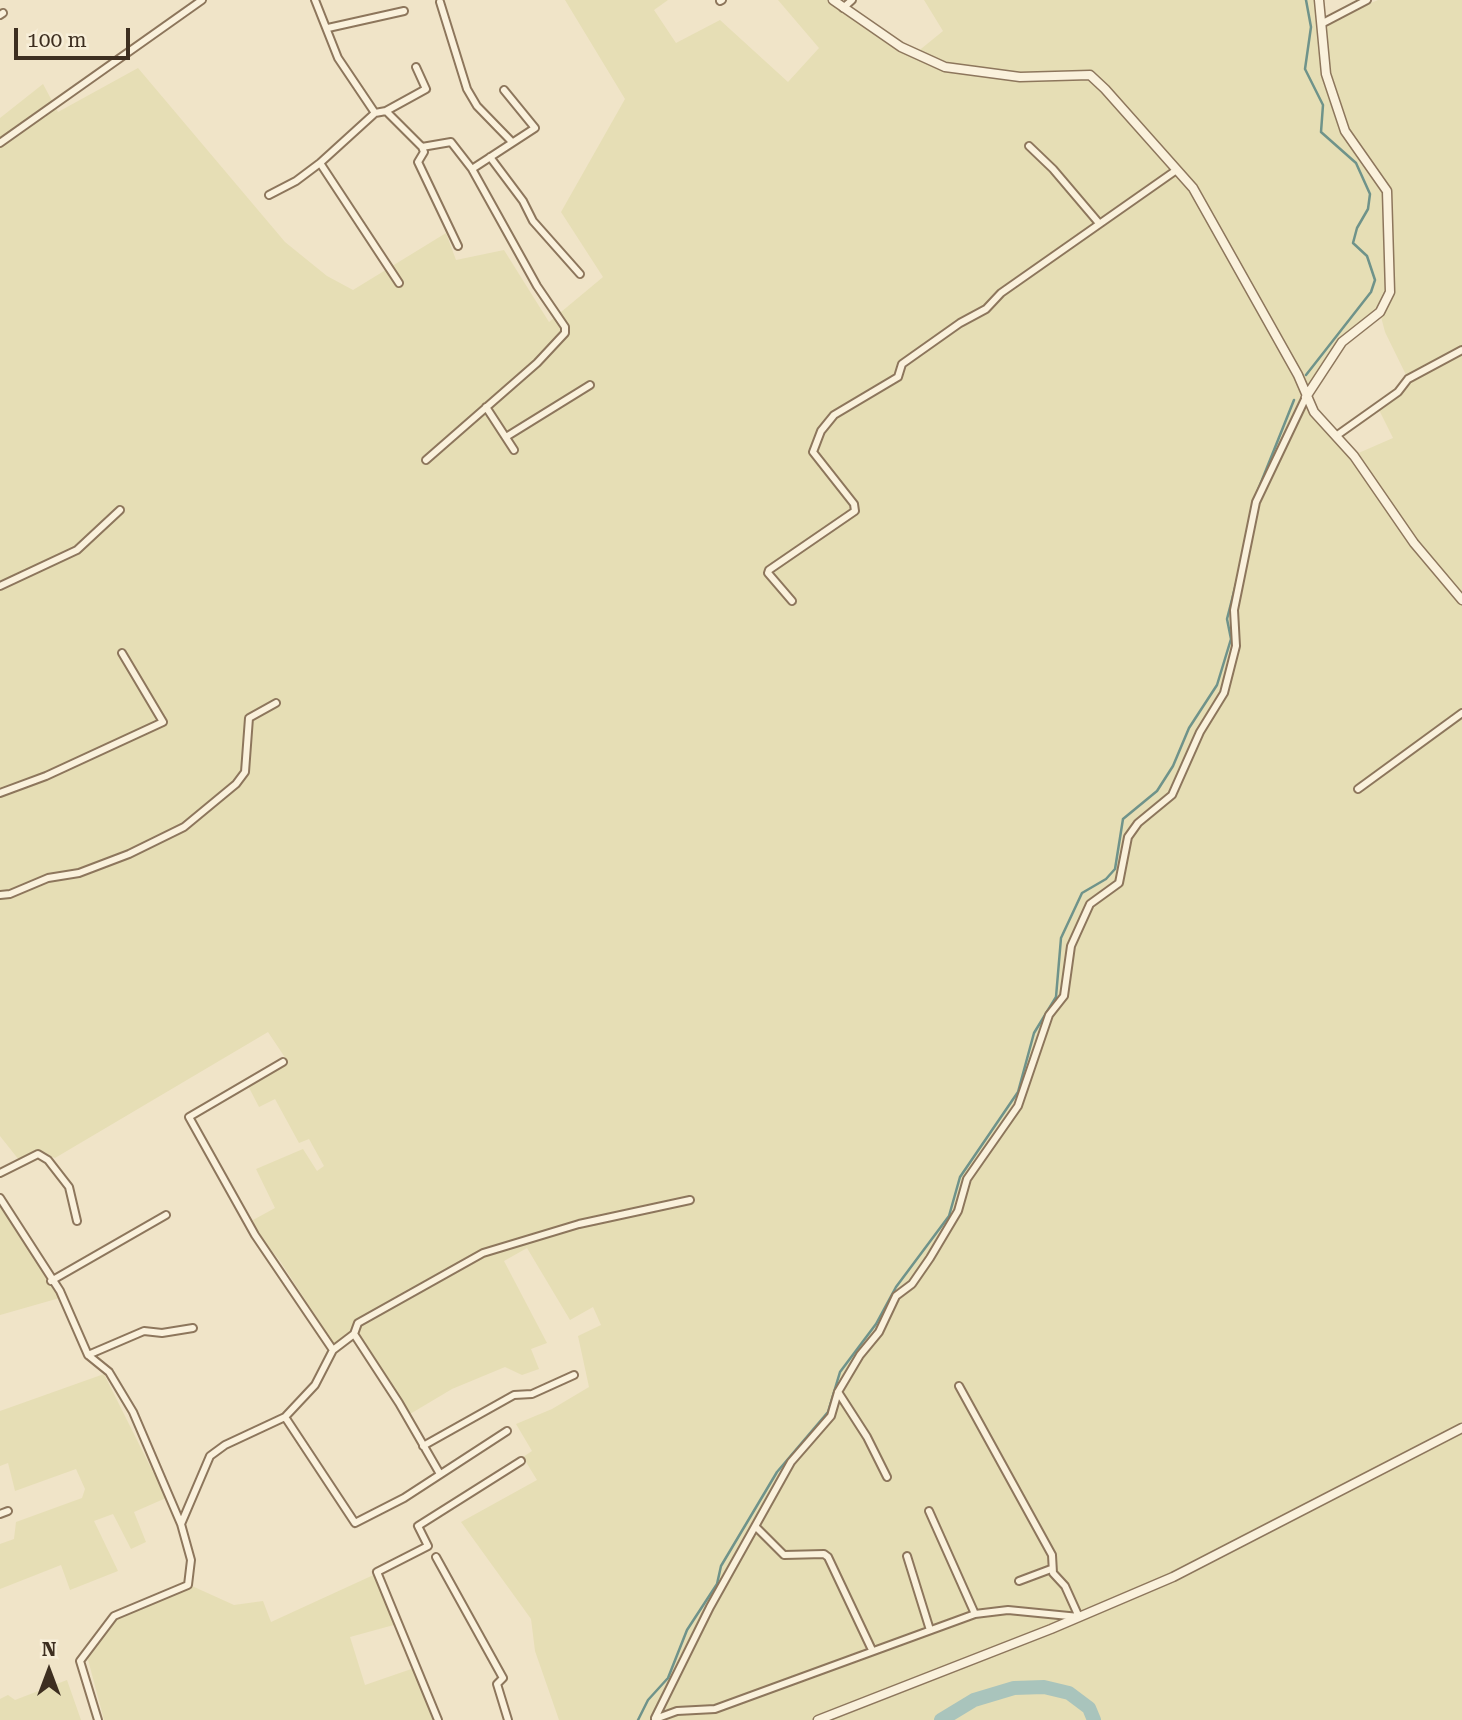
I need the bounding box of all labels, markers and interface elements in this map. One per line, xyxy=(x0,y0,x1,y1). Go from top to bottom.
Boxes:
scale bar xyxy=(18,14,133,58)
text: 100 m xyxy=(27,28,87,52)
north arrow xyxy=(14,1636,84,1706)
text: N xyxy=(42,1638,56,1661)

